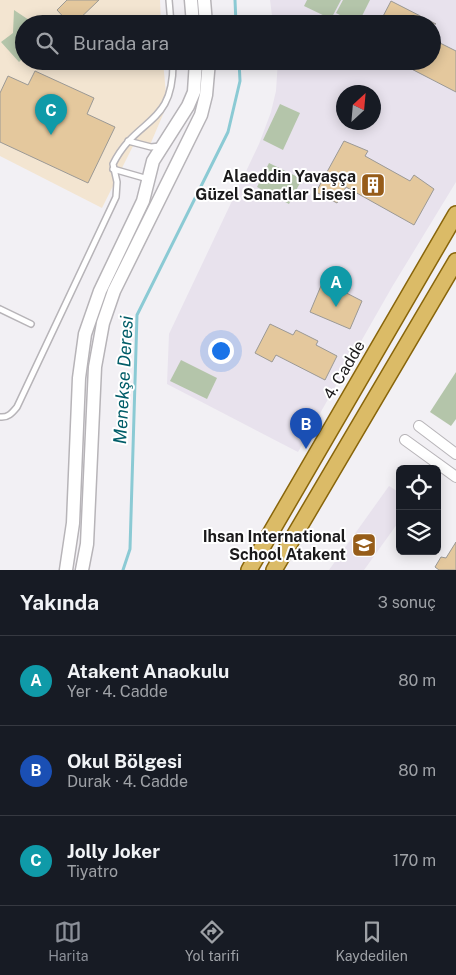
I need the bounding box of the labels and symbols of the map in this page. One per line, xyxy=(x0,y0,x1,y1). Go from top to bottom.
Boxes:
north arrow xyxy=(336,85,381,130)
pin: C xyxy=(35,94,67,135)
place label: Alaeddin Yavaşça Güzel Sanatlar Lisesi xyxy=(195,167,356,204)
building icon: Alaeddin Yavaşça Güzel Sanatlar Lisesi xyxy=(360,172,386,198)
pin: A xyxy=(320,266,352,307)
water label: Menekşe Deresi xyxy=(109,315,137,445)
street label: 4. Cadde xyxy=(319,337,369,403)
your location xyxy=(208,338,234,364)
pin: B xyxy=(290,408,322,449)
place label: Ihsan International School Atakent xyxy=(203,527,346,564)
school or university icon: Ihsan International School Atakent xyxy=(351,532,377,558)

